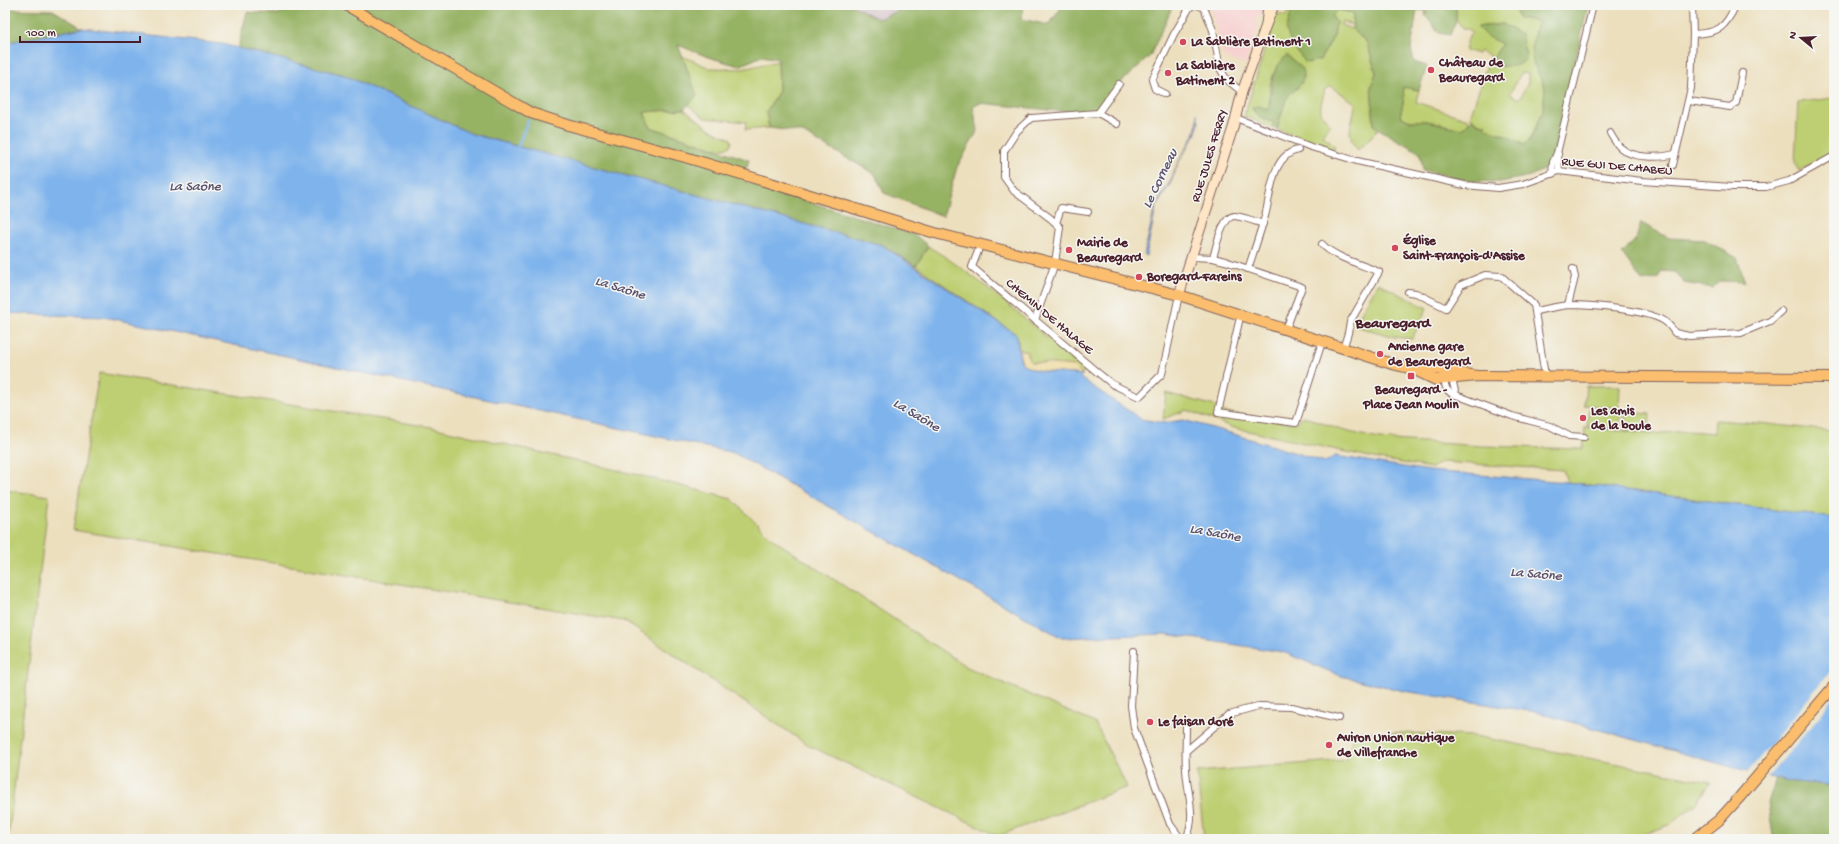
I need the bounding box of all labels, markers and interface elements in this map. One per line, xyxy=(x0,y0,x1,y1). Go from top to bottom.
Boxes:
scale bar xyxy=(20,18,140,44)
north arrow xyxy=(1781,18,1821,58)
text: 100 m xyxy=(25,27,56,41)
text: N xyxy=(1787,30,1800,41)
place label: La Sablière Batiment 1 xyxy=(1191,35,1311,50)
marker: La Sablière Batiment 1 xyxy=(1178,37,1188,47)
place label: Château de Beauregard xyxy=(1438,55,1505,86)
place label: La Sablière Batiment 2 xyxy=(1175,59,1236,89)
marker: Château de Beauregard xyxy=(1426,65,1436,75)
marker: La Sablière Batiment 2 xyxy=(1163,68,1173,78)
street label: RUE JULES FERRY xyxy=(1189,108,1231,204)
water label: Le Corneau xyxy=(1139,145,1183,211)
street label: RUE GUI DE CHABEU xyxy=(1561,155,1674,179)
water label: La Saône xyxy=(169,179,222,196)
place label: Église Saint-François-d'Assise xyxy=(1403,233,1526,264)
place label: Mairie de Beauregard xyxy=(1076,236,1143,266)
marker: Église Saint-François-d'Assise xyxy=(1390,243,1400,253)
marker: Mairie de Beauregard xyxy=(1064,245,1074,255)
place label: Boregard-Fareins xyxy=(1146,270,1243,285)
marker: Boregard-Fareins xyxy=(1134,272,1144,282)
water label: La Saône xyxy=(593,273,648,305)
street label: CHEMIN DE HALAGE xyxy=(1002,276,1097,359)
district label: Beauregard xyxy=(1355,315,1433,333)
place label: Ancienne gare de Beauregard xyxy=(1387,340,1472,370)
marker: Ancienne gare de Beauregard xyxy=(1375,349,1385,359)
marker: Beauregard - Place Jean Moulin xyxy=(1406,371,1416,381)
place label: Beauregard - Place Jean Moulin xyxy=(1362,383,1459,413)
water label: La Saône xyxy=(889,395,943,437)
place label: Les amis de la boule xyxy=(1591,404,1652,434)
marker: Les amis de la boule xyxy=(1578,413,1588,423)
water label: La Saône xyxy=(1188,521,1243,547)
water label: La Saône xyxy=(1510,564,1563,586)
place label: Le faisan doré xyxy=(1158,714,1235,730)
marker: Le faisan doré xyxy=(1145,717,1155,727)
place label: Aviron Union nautique de Villefranche xyxy=(1336,731,1456,761)
marker: Aviron Union nautique de Villefranche xyxy=(1324,740,1334,750)

